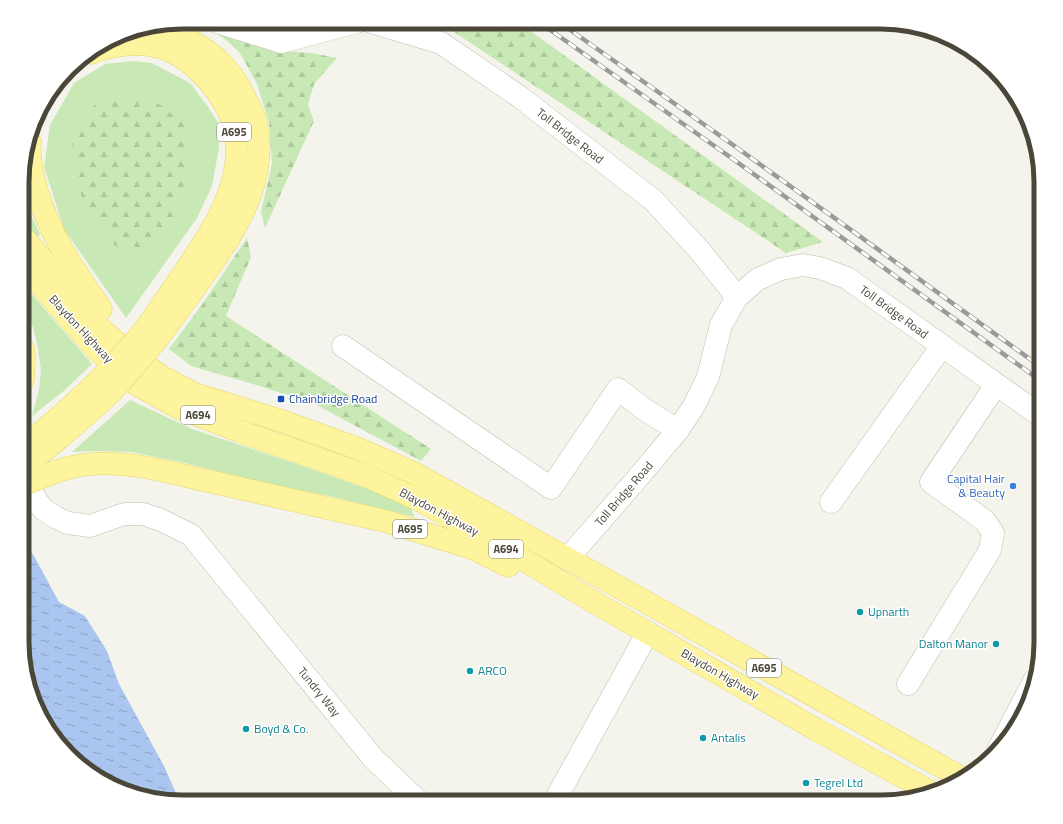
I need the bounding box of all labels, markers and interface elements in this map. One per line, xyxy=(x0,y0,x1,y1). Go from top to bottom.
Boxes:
street label: Toll Bridge Road xyxy=(533,103,608,168)
road number: A695 xyxy=(217,123,251,141)
street label: Toll Bridge Road xyxy=(856,280,933,343)
street label: Blaydon Highway xyxy=(45,290,118,367)
place label: Chainbridge Road xyxy=(289,389,377,408)
marker: Chainbridge Road xyxy=(276,394,286,404)
road number: A694 xyxy=(181,406,215,424)
street label: Toll Bridge Road xyxy=(590,457,657,531)
place label: Capital Hair & Beauty xyxy=(947,469,1005,502)
marker: Capital Hair & Beauty xyxy=(1008,481,1018,491)
street label: Blaydon Highway xyxy=(396,483,483,541)
road number: A695 xyxy=(393,520,427,538)
road number: A694 xyxy=(489,540,523,558)
place label: Upnarth xyxy=(868,602,909,621)
marker: Upnarth xyxy=(855,607,865,617)
place label: Dalton Manor xyxy=(919,634,988,653)
marker: Dalton Manor xyxy=(991,639,1001,649)
street label: Blaydon Highway xyxy=(678,643,763,704)
road number: A695 xyxy=(747,659,781,677)
place label: ARCO xyxy=(478,661,507,680)
street label: Tundry Way xyxy=(293,663,346,721)
marker: ARCO xyxy=(465,666,475,676)
place label: Boyd & Co. xyxy=(254,719,309,738)
marker: Boyd & Co. xyxy=(241,724,251,734)
place label: Antalis xyxy=(711,728,746,747)
marker: Antalis xyxy=(698,733,708,743)
place label: Tegrel Ltd xyxy=(814,773,863,792)
marker: Tegrel Ltd xyxy=(801,778,811,788)

